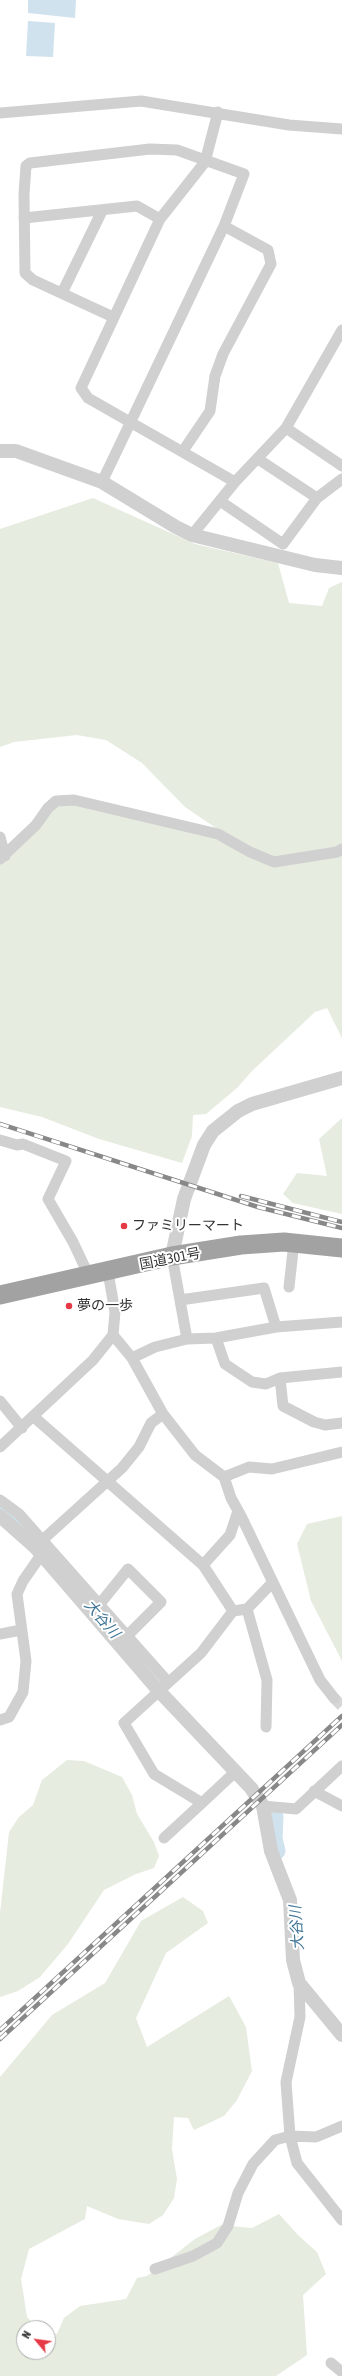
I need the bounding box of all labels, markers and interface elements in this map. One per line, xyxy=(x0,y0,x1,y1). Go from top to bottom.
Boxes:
place label: ファミリーマート xyxy=(132,1218,244,1234)
marker: ファミリーマート xyxy=(119,1221,129,1231)
street label: 国道301号 xyxy=(138,1245,202,1273)
place label: 夢の一歩 xyxy=(77,1298,133,1314)
marker: 夢の一歩 xyxy=(64,1301,74,1311)
water label: 大谷川 xyxy=(80,1596,124,1642)
water label: 大谷川 xyxy=(286,1905,308,1951)
north arrow xyxy=(16,2320,56,2360)
text: N xyxy=(20,2329,33,2340)

